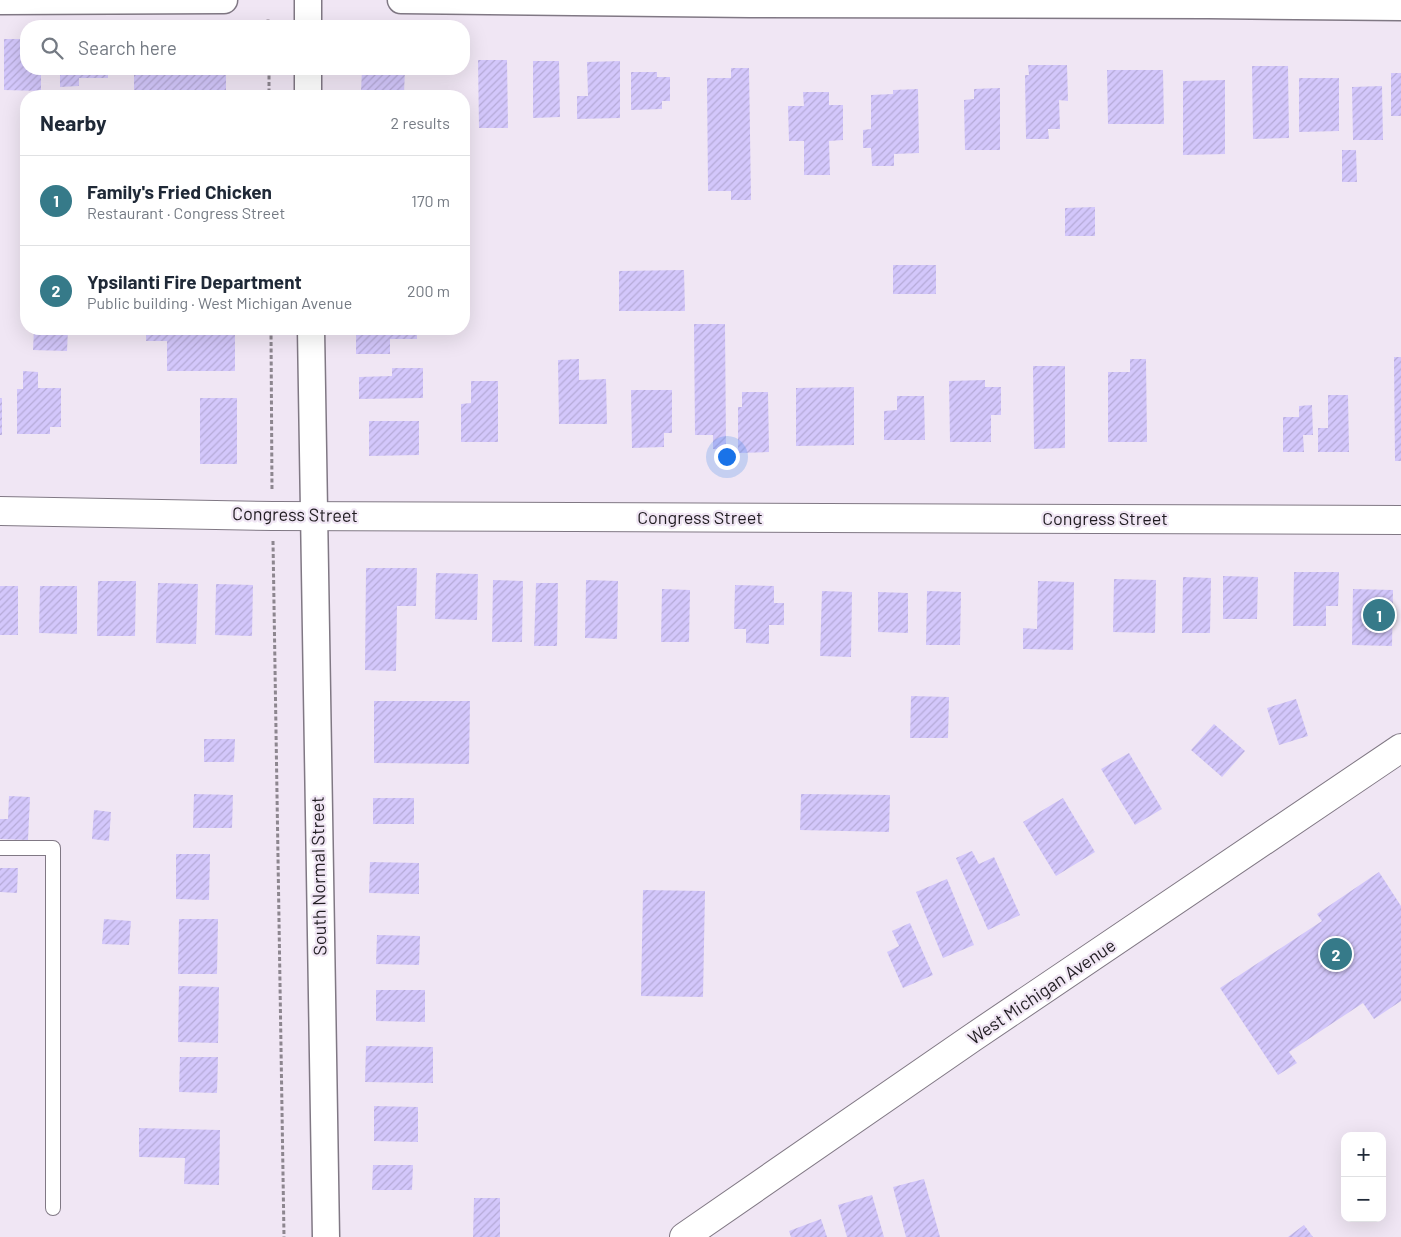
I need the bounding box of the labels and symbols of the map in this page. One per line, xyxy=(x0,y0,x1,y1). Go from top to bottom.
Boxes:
your location xyxy=(714,444,740,470)
street label: Congress Street xyxy=(232,502,358,526)
street label: Congress Street xyxy=(637,506,763,528)
street label: Congress Street xyxy=(1042,507,1168,529)
pin: 1 xyxy=(1363,596,1395,634)
street label: South Normal Street xyxy=(306,796,330,956)
street label: West Michigan Avenue xyxy=(963,934,1120,1049)
pin: 2 xyxy=(1320,935,1352,973)

